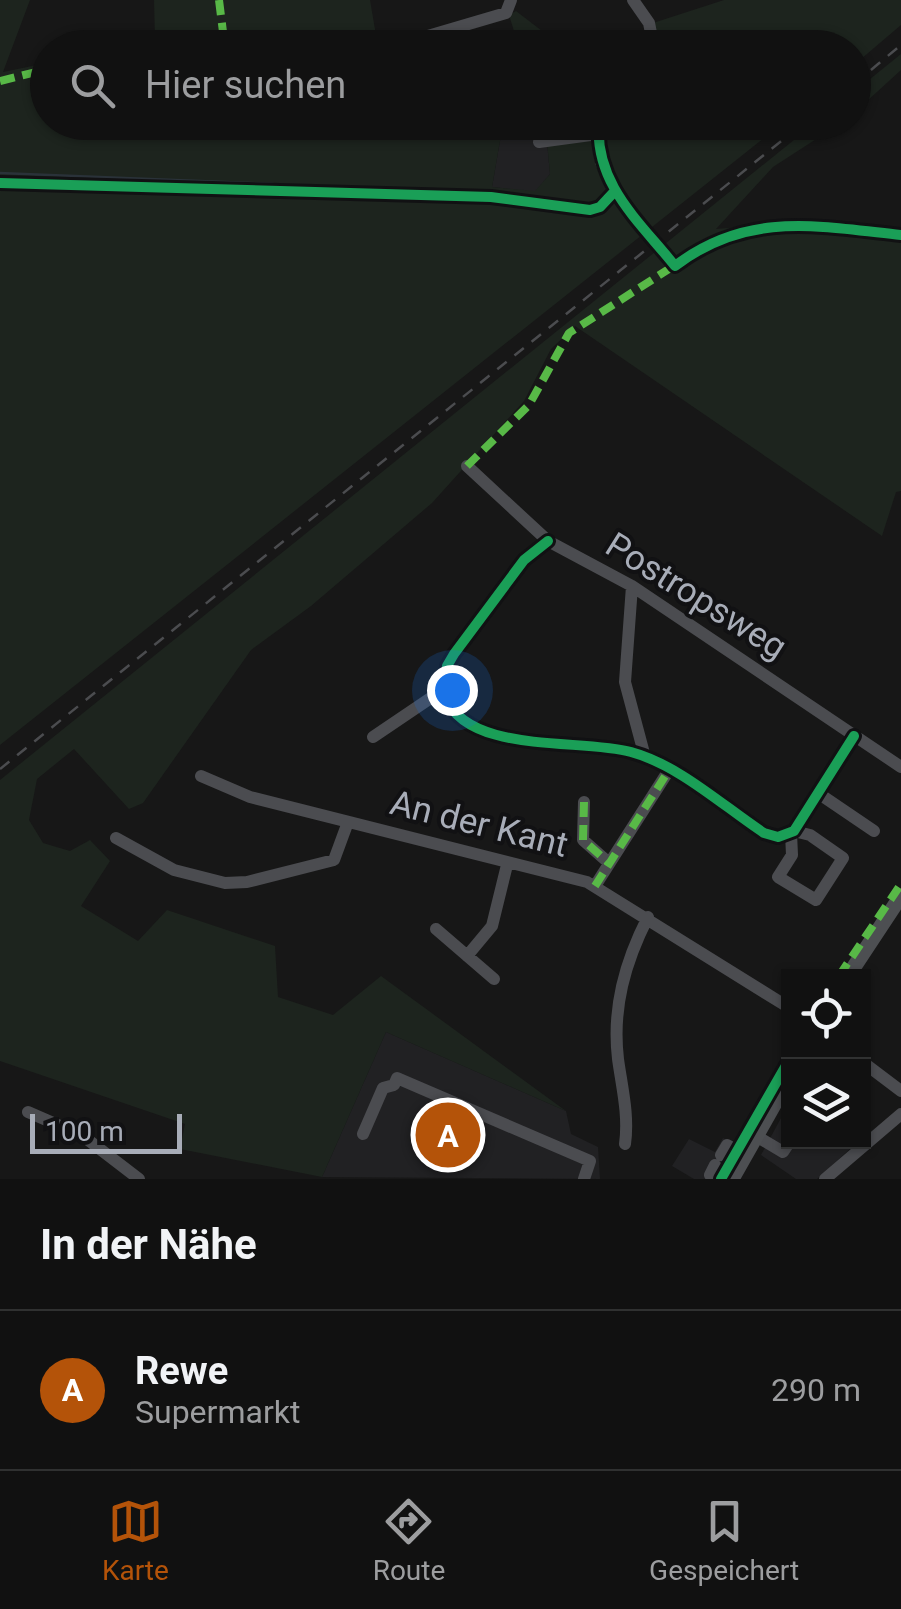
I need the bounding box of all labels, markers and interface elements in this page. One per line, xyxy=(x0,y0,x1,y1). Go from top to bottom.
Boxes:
search box xyxy=(30,30,871,140)
icon: search xyxy=(65,58,120,113)
text: Hier suchen xyxy=(145,63,346,107)
street label: Postropsweg xyxy=(598,524,794,668)
your location xyxy=(427,665,478,716)
street label: An der Kant xyxy=(386,782,572,866)
map controls xyxy=(781,969,871,1149)
button: locate xyxy=(781,969,871,1059)
button: layers xyxy=(781,1059,871,1149)
pin: A xyxy=(416,1098,480,1172)
scale bar xyxy=(30,1109,182,1154)
text: 100 m xyxy=(45,1115,124,1148)
text: In der Nähe xyxy=(40,1220,257,1269)
text: Rewe xyxy=(135,1349,228,1393)
text: A xyxy=(62,1371,83,1409)
text: 290 m xyxy=(771,1371,861,1409)
text: Supermarkt xyxy=(135,1393,300,1431)
tab: Karte xyxy=(102,1494,169,1587)
tab: Route xyxy=(373,1494,445,1587)
tab: Gespeichert xyxy=(649,1494,799,1587)

